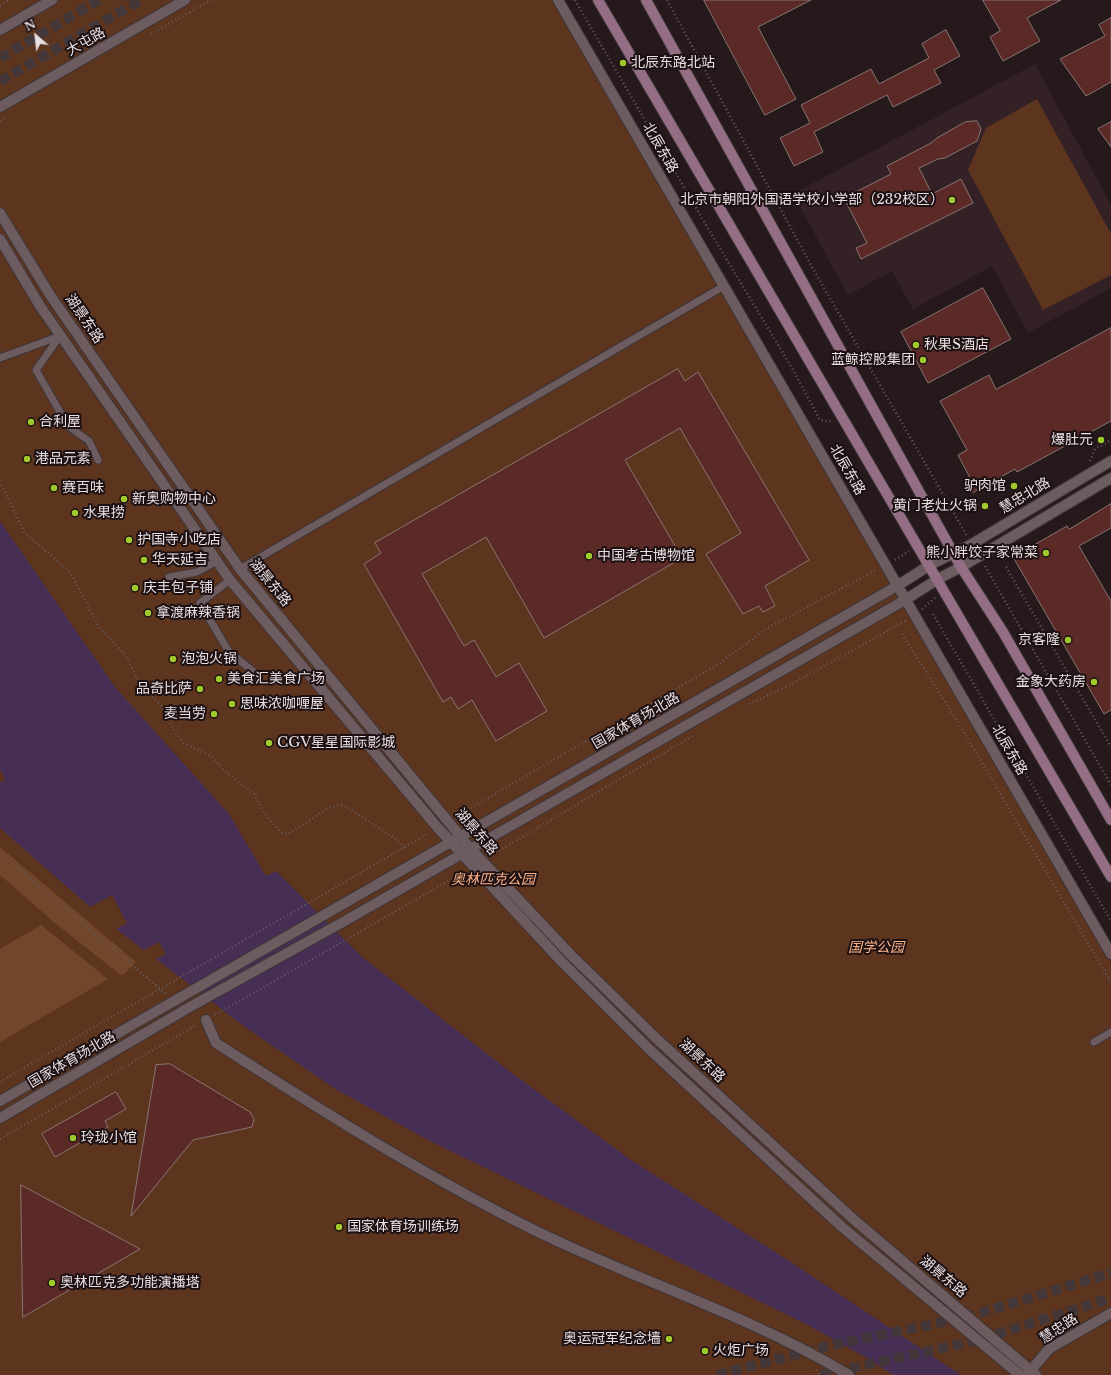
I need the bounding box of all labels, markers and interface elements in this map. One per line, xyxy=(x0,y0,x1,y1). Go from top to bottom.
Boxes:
north arrow xyxy=(16,16,56,56)
text: N xyxy=(23,17,38,34)
street label: 大屯路 xyxy=(64,24,108,60)
place label: 北辰东路北站 xyxy=(631,55,715,71)
marker: 北辰东路北站 xyxy=(618,58,628,68)
street label: 北辰东路 xyxy=(639,120,681,176)
place label: 北京市朝阳外国语学校小学部（232校区） xyxy=(680,192,944,208)
marker: 北京市朝阳外国语学校小学部（232校区） xyxy=(947,195,957,205)
street label: 湖景东路 xyxy=(61,291,107,347)
place label: 秋果S酒店 xyxy=(924,337,989,353)
marker: 秋果S酒店 xyxy=(911,340,921,350)
place label: 蓝鲸控股集团 xyxy=(831,352,915,368)
marker: 蓝鲸控股集团 xyxy=(918,355,928,365)
place label: 合利屋 xyxy=(39,414,81,430)
marker: 合利屋 xyxy=(26,417,36,427)
place label: 爆肚元 xyxy=(1051,432,1093,448)
marker: 爆肚元 xyxy=(1096,435,1106,445)
street label: 北辰东路 xyxy=(826,442,868,498)
place label: 港品元素 xyxy=(35,451,91,467)
marker: 港品元素 xyxy=(22,454,32,464)
street label: 慧忠北路 xyxy=(997,474,1053,518)
place label: 驴肉馆 xyxy=(964,478,1006,494)
place label: 赛百味 xyxy=(62,480,104,496)
marker: 驴肉馆 xyxy=(1009,481,1019,491)
marker: 赛百味 xyxy=(49,483,59,493)
place label: 新奥购物中心 xyxy=(132,491,216,507)
marker: 新奥购物中心 xyxy=(119,494,129,504)
place label: 黄门老灶火锅 xyxy=(893,498,977,514)
marker: 黄门老灶火锅 xyxy=(980,501,990,511)
place label: 水果捞 xyxy=(83,505,125,521)
marker: 水果捞 xyxy=(70,508,80,518)
place label: 护国寺小吃店 xyxy=(137,532,221,548)
marker: 护国寺小吃店 xyxy=(124,535,134,545)
place label: 熊小胖饺子家常菜 xyxy=(926,545,1038,561)
place label: 中国考古博物馆 xyxy=(597,548,695,564)
marker: 熊小胖饺子家常菜 xyxy=(1041,548,1051,558)
marker: 中国考古博物馆 xyxy=(584,551,594,561)
place label: 华天延吉 xyxy=(152,552,208,568)
marker: 华天延吉 xyxy=(139,555,149,565)
street label: 湖景东路 xyxy=(246,556,294,610)
place label: 庆丰包子铺 xyxy=(143,580,213,596)
marker: 庆丰包子铺 xyxy=(130,583,140,593)
place label: 拿渡麻辣香锅 xyxy=(156,605,240,621)
marker: 拿渡麻辣香锅 xyxy=(143,608,153,618)
place label: 京客隆 xyxy=(1018,632,1060,648)
marker: 京客隆 xyxy=(1063,635,1073,645)
place label: 泡泡火锅 xyxy=(181,651,237,667)
marker: 泡泡火锅 xyxy=(168,654,178,664)
place label: 美食汇美食广场 xyxy=(227,671,325,687)
marker: 美食汇美食广场 xyxy=(214,674,224,684)
place label: 金象大药房 xyxy=(1016,674,1086,690)
marker: 金象大药房 xyxy=(1089,677,1099,687)
place label: 品奇比萨 xyxy=(136,681,192,697)
marker: 品奇比萨 xyxy=(195,684,205,694)
street label: 国家体育场北路 xyxy=(589,689,683,753)
place label: 思味浓咖喱屋 xyxy=(240,696,324,712)
marker: 思味浓咖喱屋 xyxy=(227,699,237,709)
place label: 麦当劳 xyxy=(164,706,206,722)
marker: 麦当劳 xyxy=(209,709,219,719)
street label: 北辰东路 xyxy=(988,722,1030,778)
place label: CGV星星国际影城 xyxy=(277,735,395,751)
marker: CGV星星国际影城 xyxy=(264,738,274,748)
street label: 湖景东路 xyxy=(451,805,501,859)
park label: 奥林匹克公园 xyxy=(451,872,535,888)
park label: 国学公园 xyxy=(848,940,904,956)
street label: 国家体育场北路 xyxy=(25,1028,119,1092)
street label: 湖景东路 xyxy=(676,1036,728,1086)
place label: 玲珑小馆 xyxy=(81,1130,137,1146)
marker: 玲珑小馆 xyxy=(68,1133,78,1143)
place label: 国家体育场训练场 xyxy=(347,1219,459,1235)
marker: 国家体育场训练场 xyxy=(334,1222,344,1232)
street label: 湖景东路 xyxy=(916,1253,970,1301)
place label: 奥林匹克多功能演播塔 xyxy=(60,1275,200,1291)
marker: 奥林匹克多功能演播塔 xyxy=(47,1278,57,1288)
street label: 慧忠路 xyxy=(1037,1311,1081,1347)
place label: 奥运冠军纪念墙 xyxy=(563,1331,661,1347)
marker: 奥运冠军纪念墙 xyxy=(664,1334,674,1344)
place label: 火炬广场 xyxy=(713,1343,769,1359)
marker: 火炬广场 xyxy=(700,1346,710,1356)

